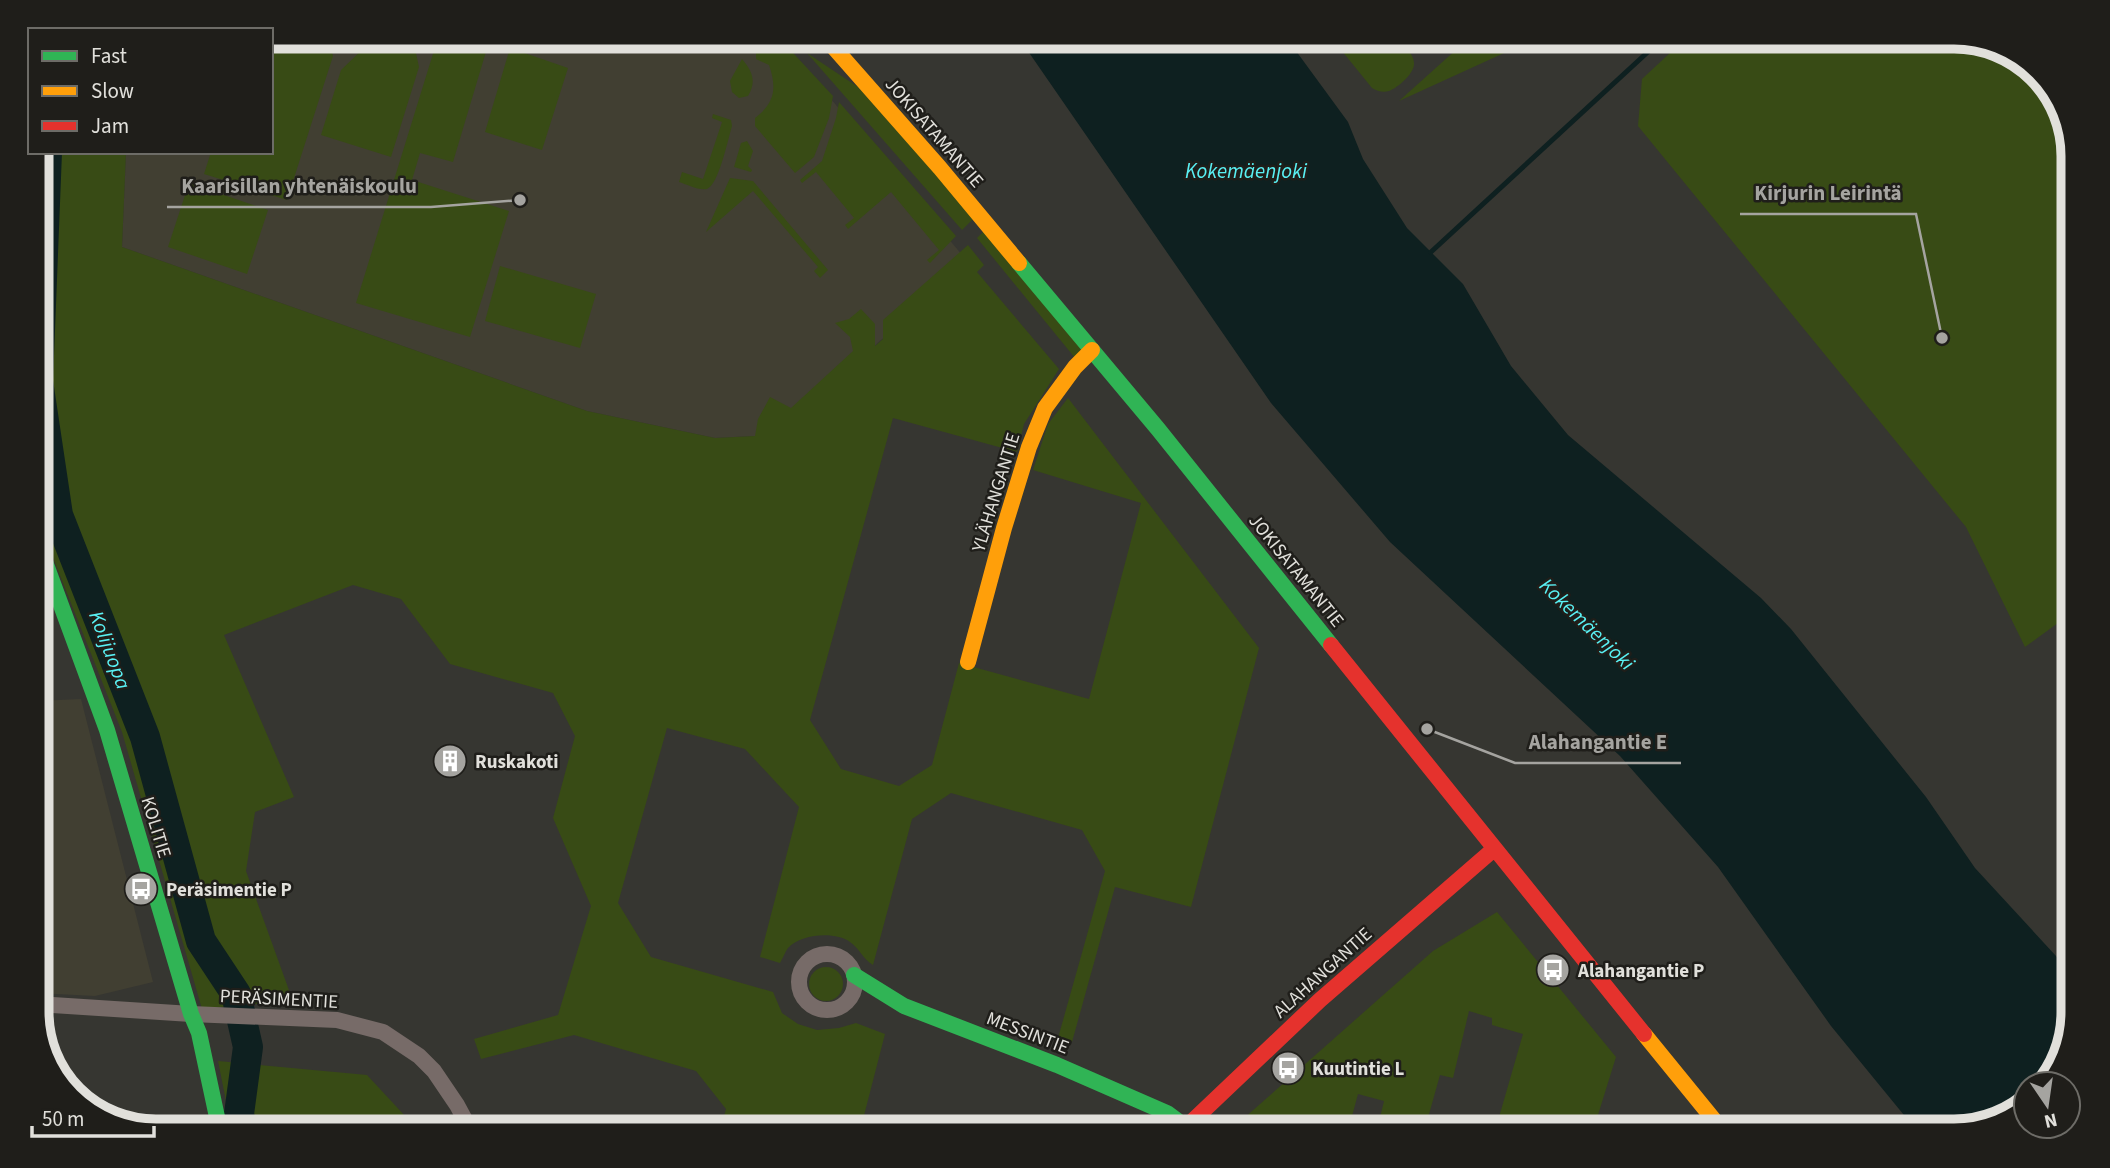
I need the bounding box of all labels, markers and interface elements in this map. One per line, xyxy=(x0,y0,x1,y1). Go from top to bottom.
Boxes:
legend xyxy=(28,28,273,154)
text: Fast xyxy=(91,41,127,71)
street label: JOKISATAMANTIE xyxy=(878,72,989,194)
text: Slow xyxy=(91,76,134,106)
text: Jam xyxy=(91,111,129,141)
water label: Kokemäenjoki xyxy=(1185,156,1308,186)
callout: Kaarisillan yhtenäiskoulu xyxy=(167,165,431,207)
text: Kaarisillan yhtenäiskoulu xyxy=(181,171,417,201)
callout: Kirjurin Leirintä xyxy=(1740,172,1916,214)
text: Kirjurin Leirintä xyxy=(1754,178,1902,208)
street label: YLÄHANGANTIE xyxy=(965,430,1027,556)
street label: JOKISATAMANTIE xyxy=(1242,509,1350,633)
water label: Kokemäenjoki xyxy=(1533,571,1642,678)
water label: Kolijuopa xyxy=(81,606,139,694)
callout: Alahangantie E xyxy=(1515,721,1681,763)
text: Alahangantie E xyxy=(1528,727,1667,757)
building icon: Ruskakoti xyxy=(431,742,469,780)
place label: Ruskakoti xyxy=(475,749,559,776)
street label: KOLITIE xyxy=(133,794,178,861)
bus stop icon: Peräsimentie P xyxy=(122,870,160,908)
place label: Peräsimentie P xyxy=(166,877,292,904)
street label: ALAHANGANTIE xyxy=(1268,921,1378,1025)
bus stop icon: Alahangantie P xyxy=(1534,951,1572,989)
place label: Alahangantie P xyxy=(1577,958,1704,985)
street label: PERÄSIMENTIE xyxy=(219,983,339,1016)
street label: MESSINTIE xyxy=(982,1005,1073,1061)
bus stop icon: Kuutintie L xyxy=(1269,1049,1307,1087)
place label: Kuutintie L xyxy=(1312,1056,1405,1083)
north arrow xyxy=(2012,1070,2082,1140)
scale bar xyxy=(32,1094,154,1138)
text: 50 m xyxy=(42,1104,84,1134)
text: N xyxy=(2041,1106,2060,1135)

